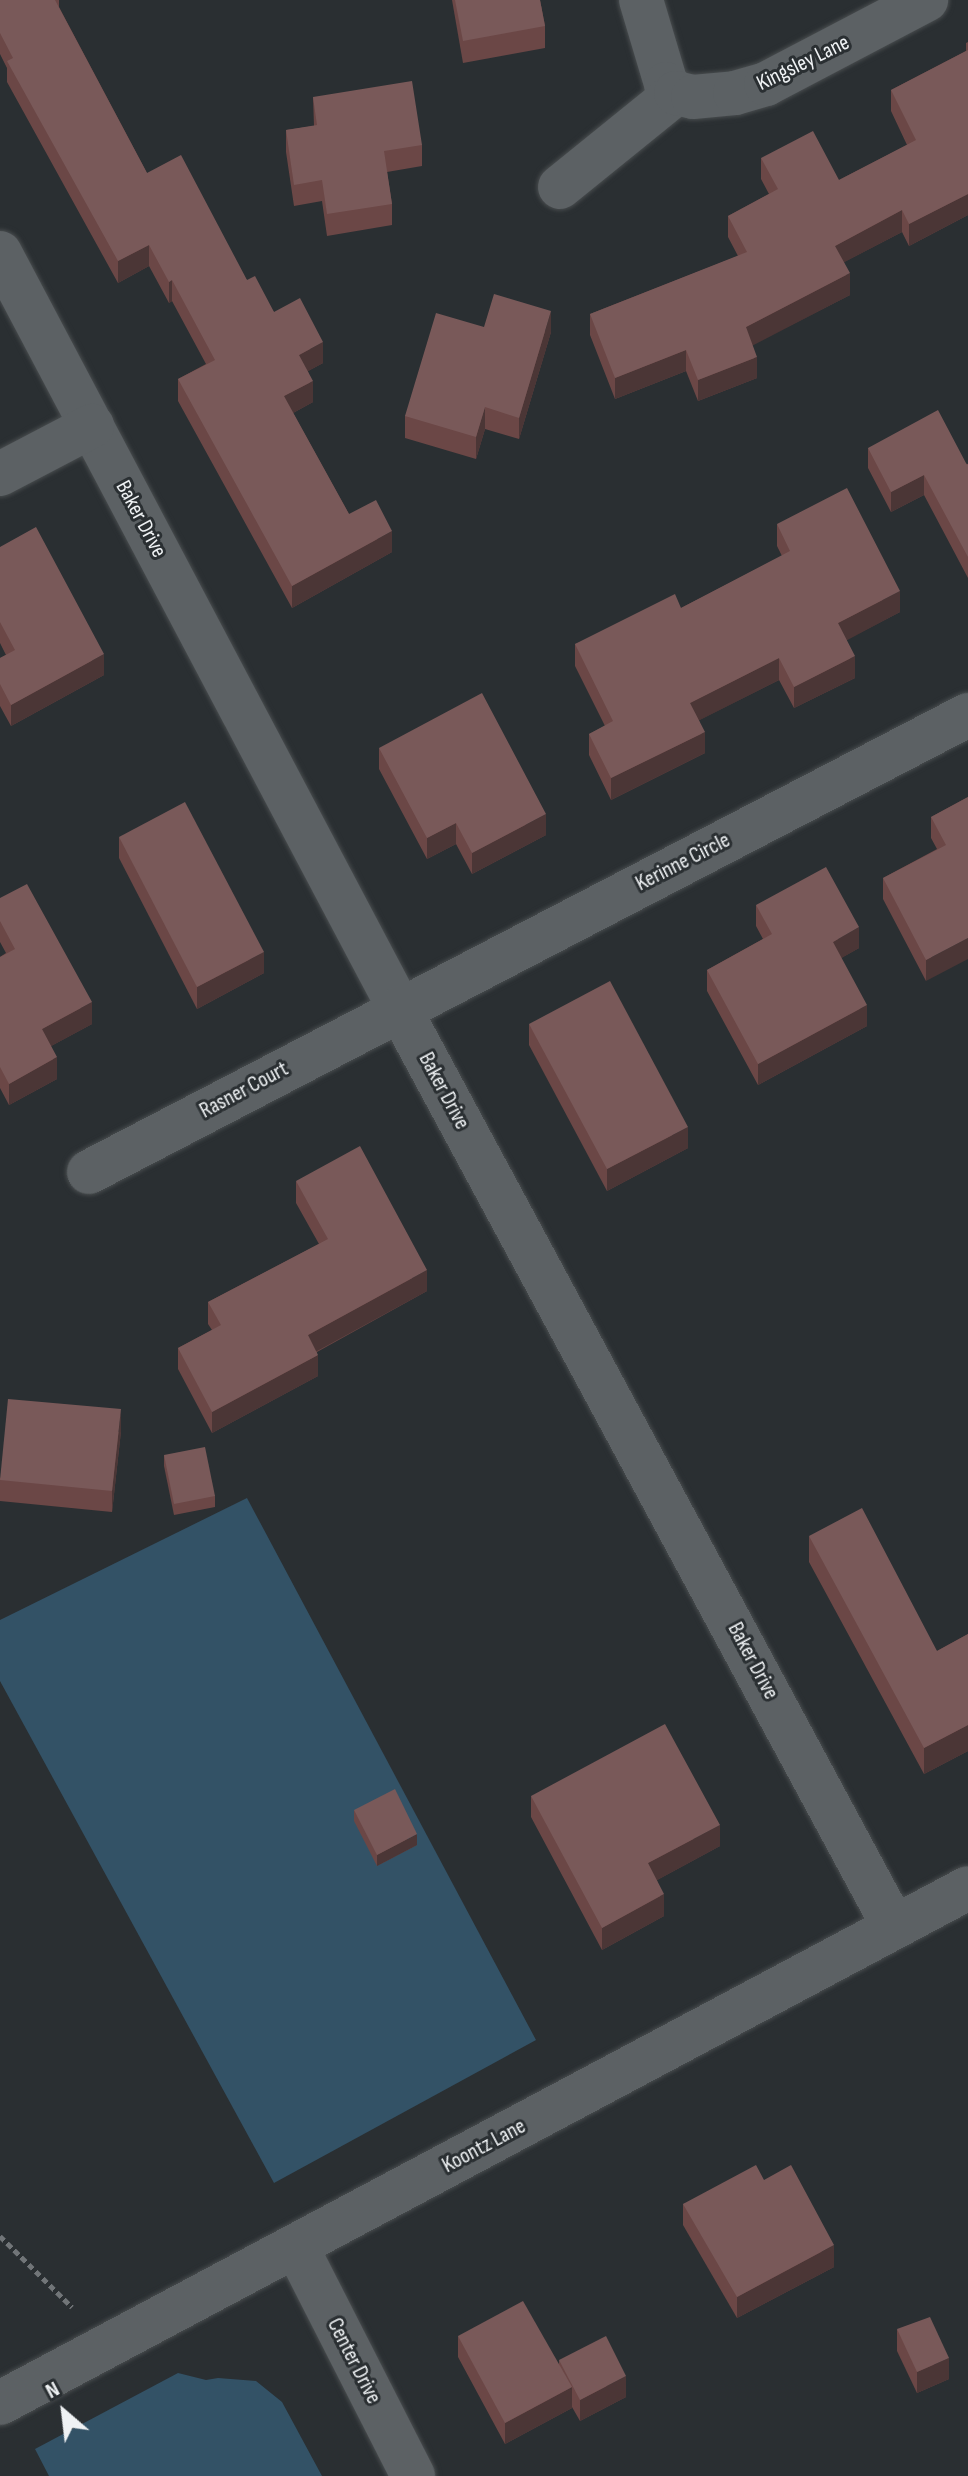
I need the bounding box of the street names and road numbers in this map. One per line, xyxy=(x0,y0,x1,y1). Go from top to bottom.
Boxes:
street label: Kingsley Lane xyxy=(752,29,854,97)
street label: Baker Drive xyxy=(110,476,172,562)
street label: Kerinne Circle xyxy=(631,827,735,897)
street label: Baker Drive xyxy=(413,1048,475,1134)
street label: Rasner Court xyxy=(195,1056,293,1124)
street label: Baker Drive xyxy=(722,1618,784,1704)
street label: Koontz Lane xyxy=(438,2113,530,2179)
street label: Center Drive xyxy=(321,2314,387,2408)

